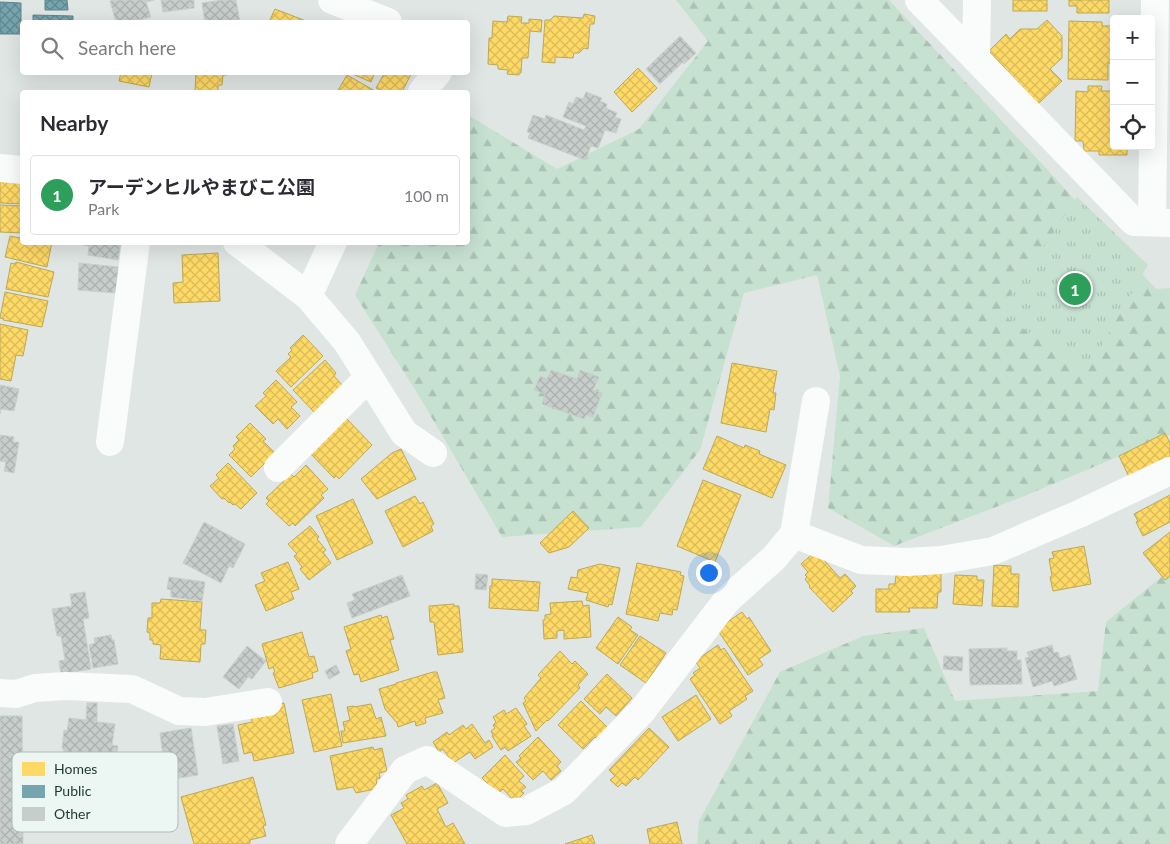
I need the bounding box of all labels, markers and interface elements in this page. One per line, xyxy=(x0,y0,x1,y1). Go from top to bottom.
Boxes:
map controls xyxy=(1110,15,1155,150)
button: + xyxy=(1110,15,1155,60)
search box xyxy=(20,20,470,75)
icon: search xyxy=(38,34,66,62)
text: Search here xyxy=(78,36,176,59)
button: − xyxy=(1110,60,1155,105)
button: locate xyxy=(1110,105,1155,150)
text: Nearby xyxy=(40,110,108,135)
text: アーデンヒルやまびこ公園 xyxy=(88,175,315,198)
text: 1 xyxy=(52,186,62,205)
text: 100 m xyxy=(404,186,449,205)
text: Park xyxy=(88,199,119,218)
pin: 1 xyxy=(1059,270,1091,308)
your location xyxy=(696,560,722,586)
legend xyxy=(12,752,178,832)
text: Homes xyxy=(54,760,97,777)
text: Public xyxy=(54,782,92,799)
text: Other xyxy=(54,805,91,822)

